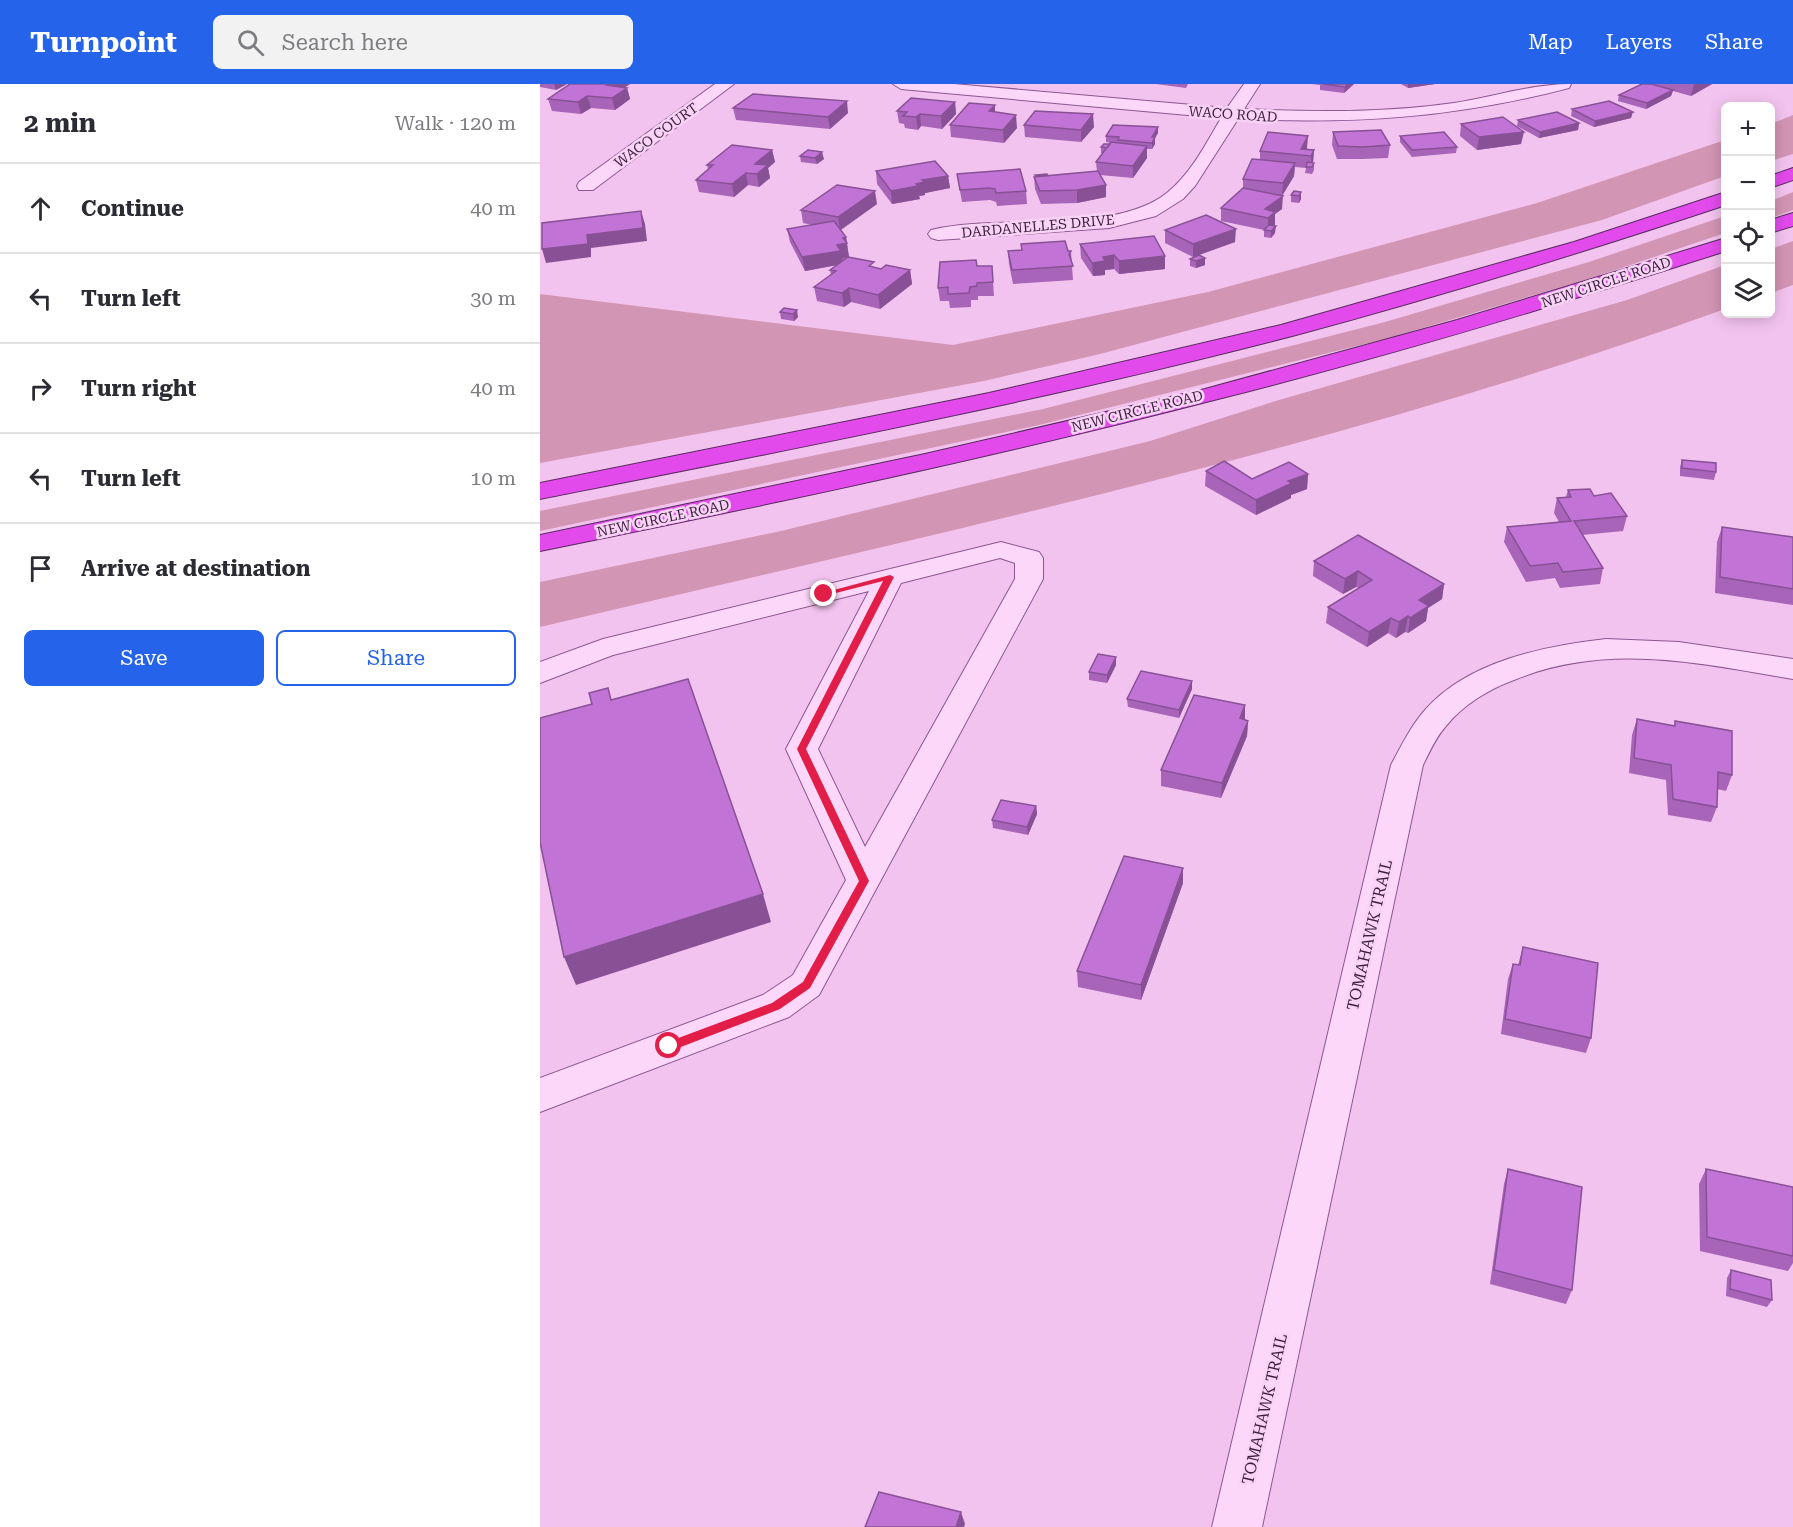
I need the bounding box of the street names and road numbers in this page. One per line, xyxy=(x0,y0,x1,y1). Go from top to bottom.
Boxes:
street label: WACO COURT xyxy=(611,99,701,171)
street label: WACO ROAD xyxy=(1188,103,1278,125)
street label: DARDANELLES DRIVE xyxy=(961,211,1115,241)
street label: NEW CIRCLE ROAD xyxy=(1539,253,1673,310)
street label: NEW CIRCLE ROAD xyxy=(1070,387,1205,435)
street label: NEW CIRCLE ROAD xyxy=(595,496,731,540)
street label: TOMAHAWK TRAIL xyxy=(1343,858,1396,1012)
street label: TOMAHAWK TRAIL xyxy=(1238,1332,1291,1486)

